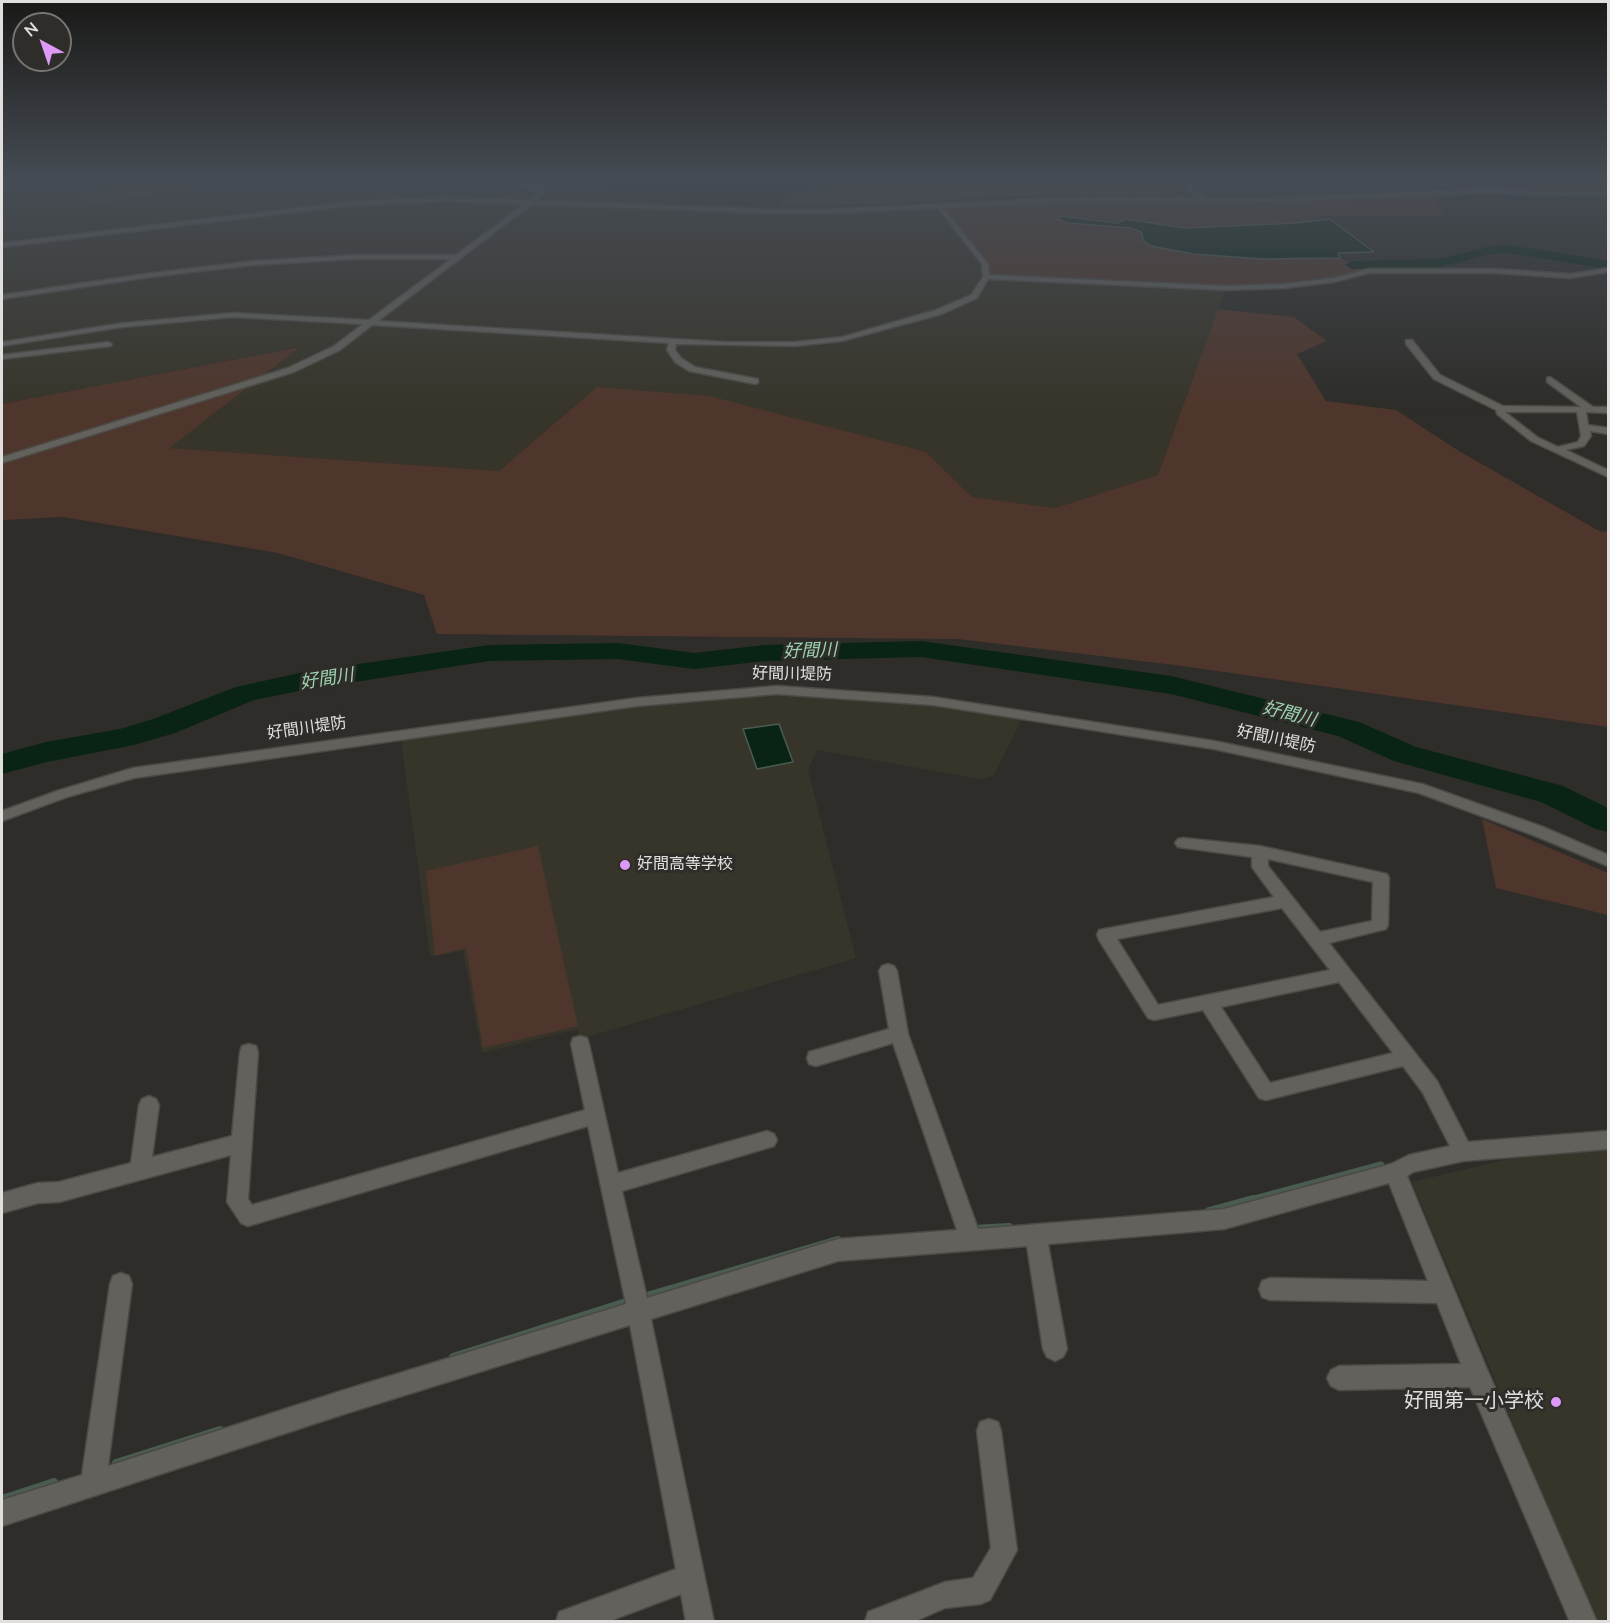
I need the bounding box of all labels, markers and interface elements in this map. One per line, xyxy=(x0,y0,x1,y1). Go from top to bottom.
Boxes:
north arrow xyxy=(12,12,72,72)
text: N xyxy=(20,17,43,42)
water label: 好間川 xyxy=(783,640,837,664)
water label: 好間川 xyxy=(299,665,355,695)
street label: 好間川堤防 xyxy=(752,665,832,685)
water label: 好間川 xyxy=(1260,698,1318,732)
street label: 好間川堤防 xyxy=(266,714,348,744)
street label: 好間川堤防 xyxy=(1235,722,1317,758)
place label: 好間高等学校 xyxy=(637,855,733,875)
marker: 好間高等学校 xyxy=(618,858,632,872)
place label: 好間第一小学校 xyxy=(1404,1390,1544,1414)
marker: 好間第一小学校 xyxy=(1549,1395,1563,1409)

